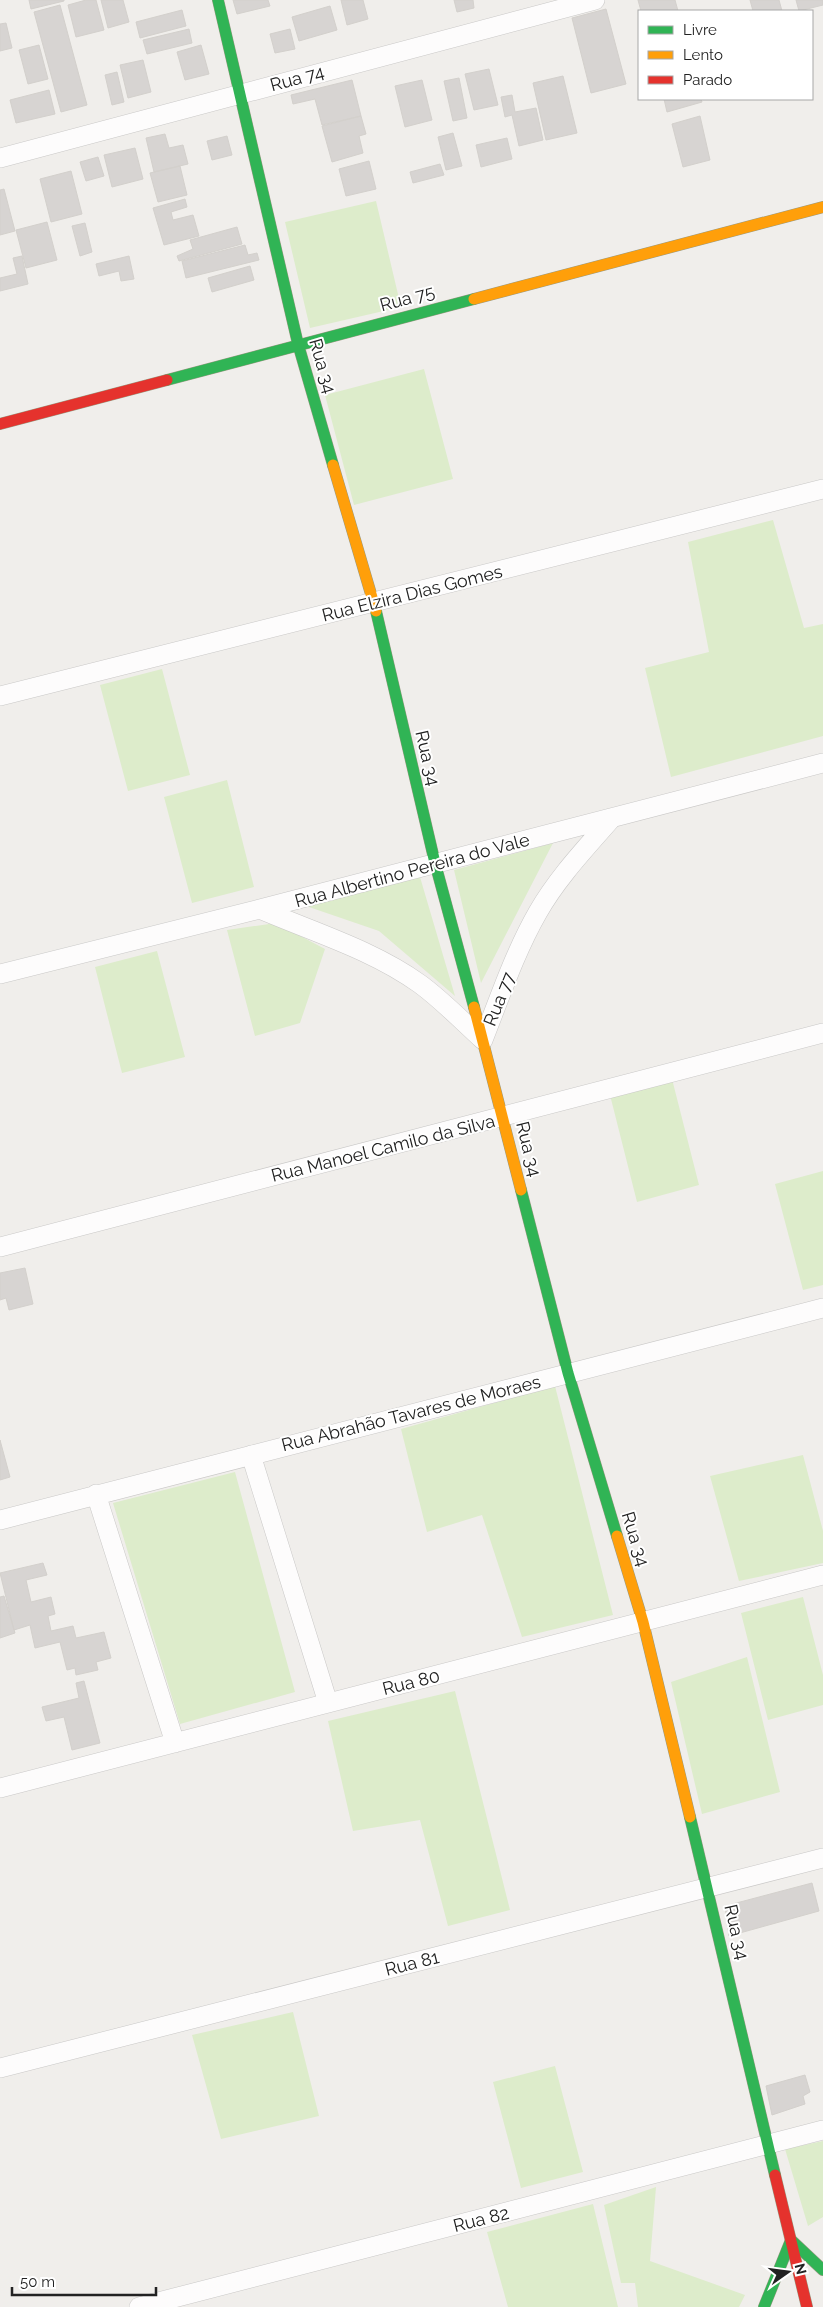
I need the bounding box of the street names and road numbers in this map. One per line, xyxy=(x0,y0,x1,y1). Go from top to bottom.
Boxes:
street label: Rua 74 xyxy=(268,61,327,95)
street label: Rua 75 xyxy=(377,281,437,315)
street label: Rua 34 xyxy=(305,336,341,396)
street label: Rua Elzira Dias Gomes xyxy=(320,560,505,626)
street label: Rua 34 xyxy=(411,728,445,788)
street label: Rua Albertino Pereira do Vale xyxy=(292,828,532,911)
street label: Rua 77 xyxy=(479,969,519,1029)
street label: Rua Manoel Camilo da Silva xyxy=(269,1110,497,1186)
street label: Rua 34 xyxy=(512,1119,546,1179)
street label: Rua Abrahão Tavares de Moraes xyxy=(279,1371,543,1455)
street label: Rua 34 xyxy=(618,1509,654,1569)
street label: Rua 80 xyxy=(380,1665,442,1699)
street label: Rua 34 xyxy=(720,1902,754,1962)
street label: Rua 81 xyxy=(383,1946,442,1980)
street label: Rua 82 xyxy=(451,2202,511,2236)

